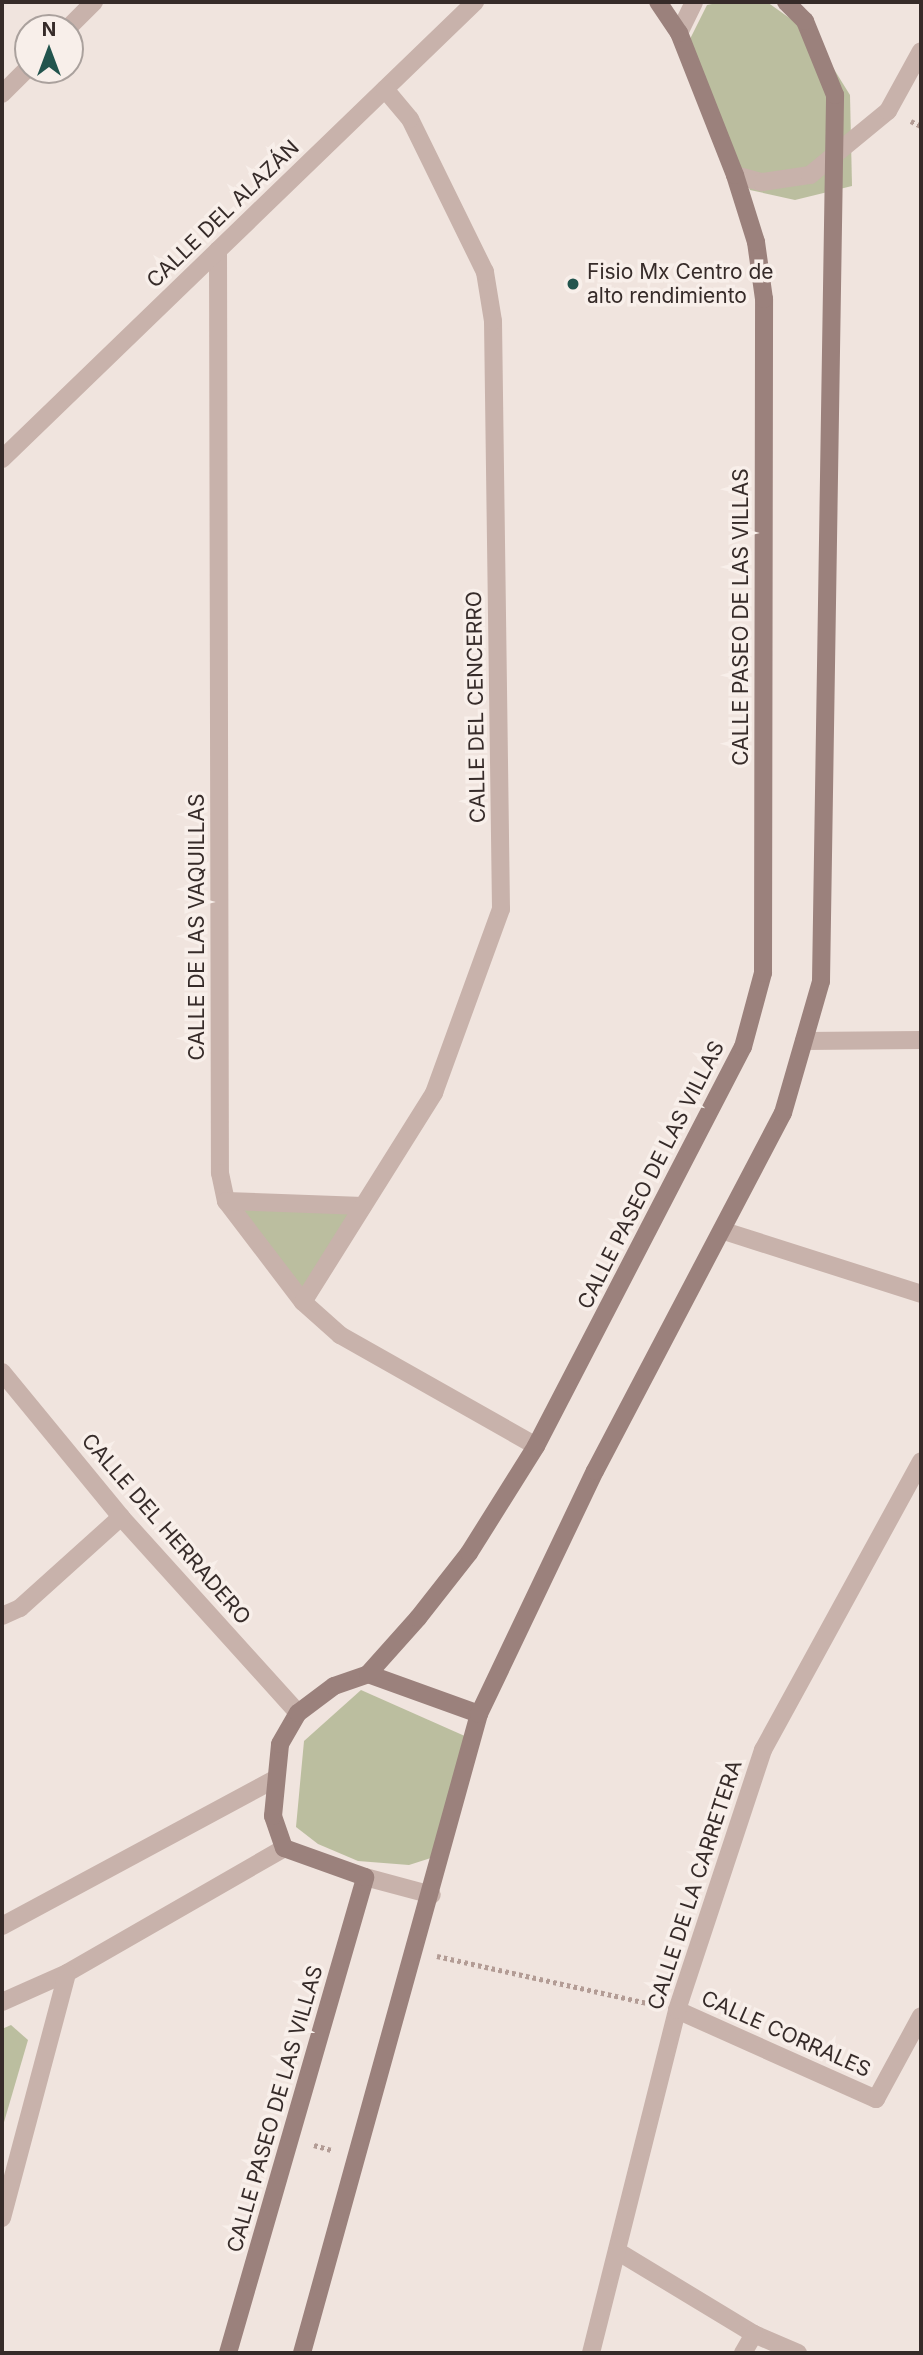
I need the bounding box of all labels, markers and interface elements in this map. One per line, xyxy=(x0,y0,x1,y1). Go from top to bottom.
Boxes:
north arrow xyxy=(14,14,84,84)
text: N xyxy=(42,18,56,41)
street label: CALLE DEL ALAZÁN xyxy=(142,135,304,293)
place label: Fisio Mx Centro de alto rendimiento xyxy=(587,259,774,309)
marker: Fisio Mx Centro de alto rendimiento xyxy=(565,276,581,292)
street label: CALLE PASEO DE LAS VILLAS xyxy=(728,468,754,766)
street label: CALLE DEL CENCERRO xyxy=(461,591,491,823)
street label: CALLE DE LAS VAQUILLAS xyxy=(184,794,210,1060)
street label: CALLE PASEO DE LAS VILLAS xyxy=(572,1037,730,1313)
street label: CALLE DEL HERRADERO xyxy=(76,1429,256,1629)
street label: CALLE DE LA CARRETERA xyxy=(643,1757,747,2013)
street label: CALLE PASEO DE LAS VILLAS xyxy=(222,1963,328,2255)
street label: CALLE CORRALES xyxy=(697,1985,875,2083)

